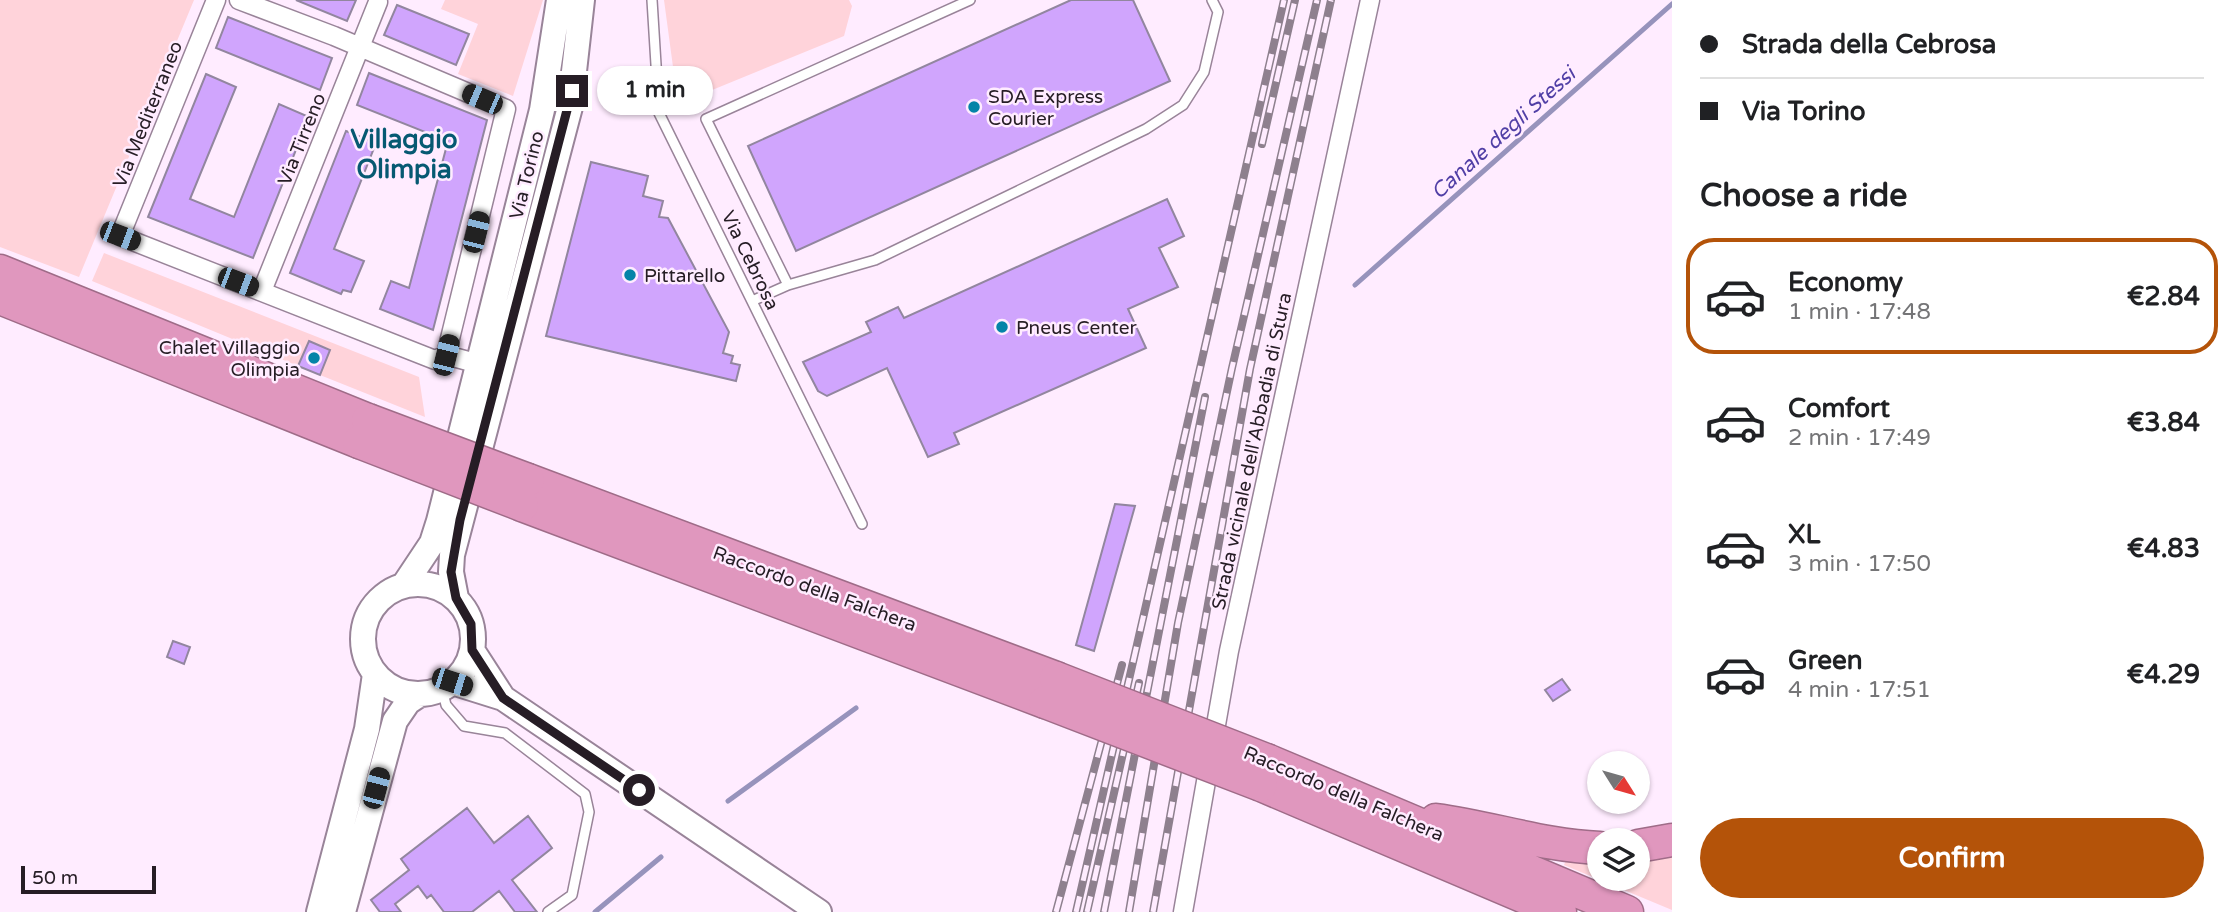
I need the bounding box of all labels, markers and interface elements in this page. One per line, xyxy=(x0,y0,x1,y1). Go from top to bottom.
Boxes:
text: Strada della Cebrosa xyxy=(1742,29,1996,60)
street label: Via Mediterraneo xyxy=(109,38,187,191)
water label: Canale degli Stessi xyxy=(1426,60,1583,205)
callout: 1 min xyxy=(596,66,712,116)
route end xyxy=(556,75,588,107)
text: 1 min xyxy=(624,76,686,104)
car xyxy=(459,81,506,117)
place label: SDA Express Courier xyxy=(988,86,1103,130)
street label: Via Tirreno xyxy=(273,90,330,189)
text: Via Torino xyxy=(1742,96,1866,127)
marker: SDA Express Courier xyxy=(966,99,982,115)
district label: Villaggio Olimpia xyxy=(351,124,458,185)
street label: Via Torino xyxy=(505,129,549,222)
text: Choose a ride xyxy=(1700,177,1907,215)
street label: Via Cebrosa xyxy=(717,207,784,314)
car xyxy=(461,209,492,255)
car xyxy=(97,219,144,253)
car xyxy=(215,265,262,299)
place label: Pittarello xyxy=(644,265,725,287)
icon: car xyxy=(1704,265,1767,328)
marker: Pittarello xyxy=(622,267,638,283)
text: Economy xyxy=(1788,267,1903,298)
text: €2.84 xyxy=(2127,281,2200,312)
street label: Strada vicinale dell'Abbadia di Stura xyxy=(1208,291,1296,612)
text: 1 min · 17:48 xyxy=(1788,298,1931,326)
place label: Pneus Center xyxy=(1016,317,1137,339)
marker: Pneus Center xyxy=(994,319,1010,335)
car xyxy=(431,332,462,378)
place label: Chalet Villaggio Olimpia xyxy=(159,337,300,381)
marker: Chalet Villaggio Olimpia xyxy=(306,350,322,366)
icon: car xyxy=(1704,391,1767,454)
text: Comfort xyxy=(1788,393,1890,424)
text: €3.84 xyxy=(2127,407,2200,438)
text: 2 min · 17:49 xyxy=(1788,424,1931,452)
icon: car xyxy=(1704,517,1767,580)
text: XL xyxy=(1788,519,1820,550)
text: €4.83 xyxy=(2127,533,2200,564)
street label: Raccordo della Falchera xyxy=(710,542,919,636)
text: 3 min · 17:50 xyxy=(1788,550,1931,578)
icon: car xyxy=(1704,643,1767,706)
text: Green xyxy=(1788,645,1863,676)
text: €4.29 xyxy=(2127,659,2200,690)
car xyxy=(429,666,476,698)
text: 4 min · 17:51 xyxy=(1788,676,1931,704)
street label: Raccordo della Falchera xyxy=(1240,742,1447,846)
north arrow xyxy=(1587,751,1650,814)
map controls xyxy=(1587,751,1650,891)
car xyxy=(361,765,392,811)
route start xyxy=(623,774,655,806)
button: Confirm xyxy=(1700,818,2204,898)
button: layers xyxy=(1587,828,1650,891)
scale bar xyxy=(21,863,156,895)
text: 50 m xyxy=(32,867,78,889)

